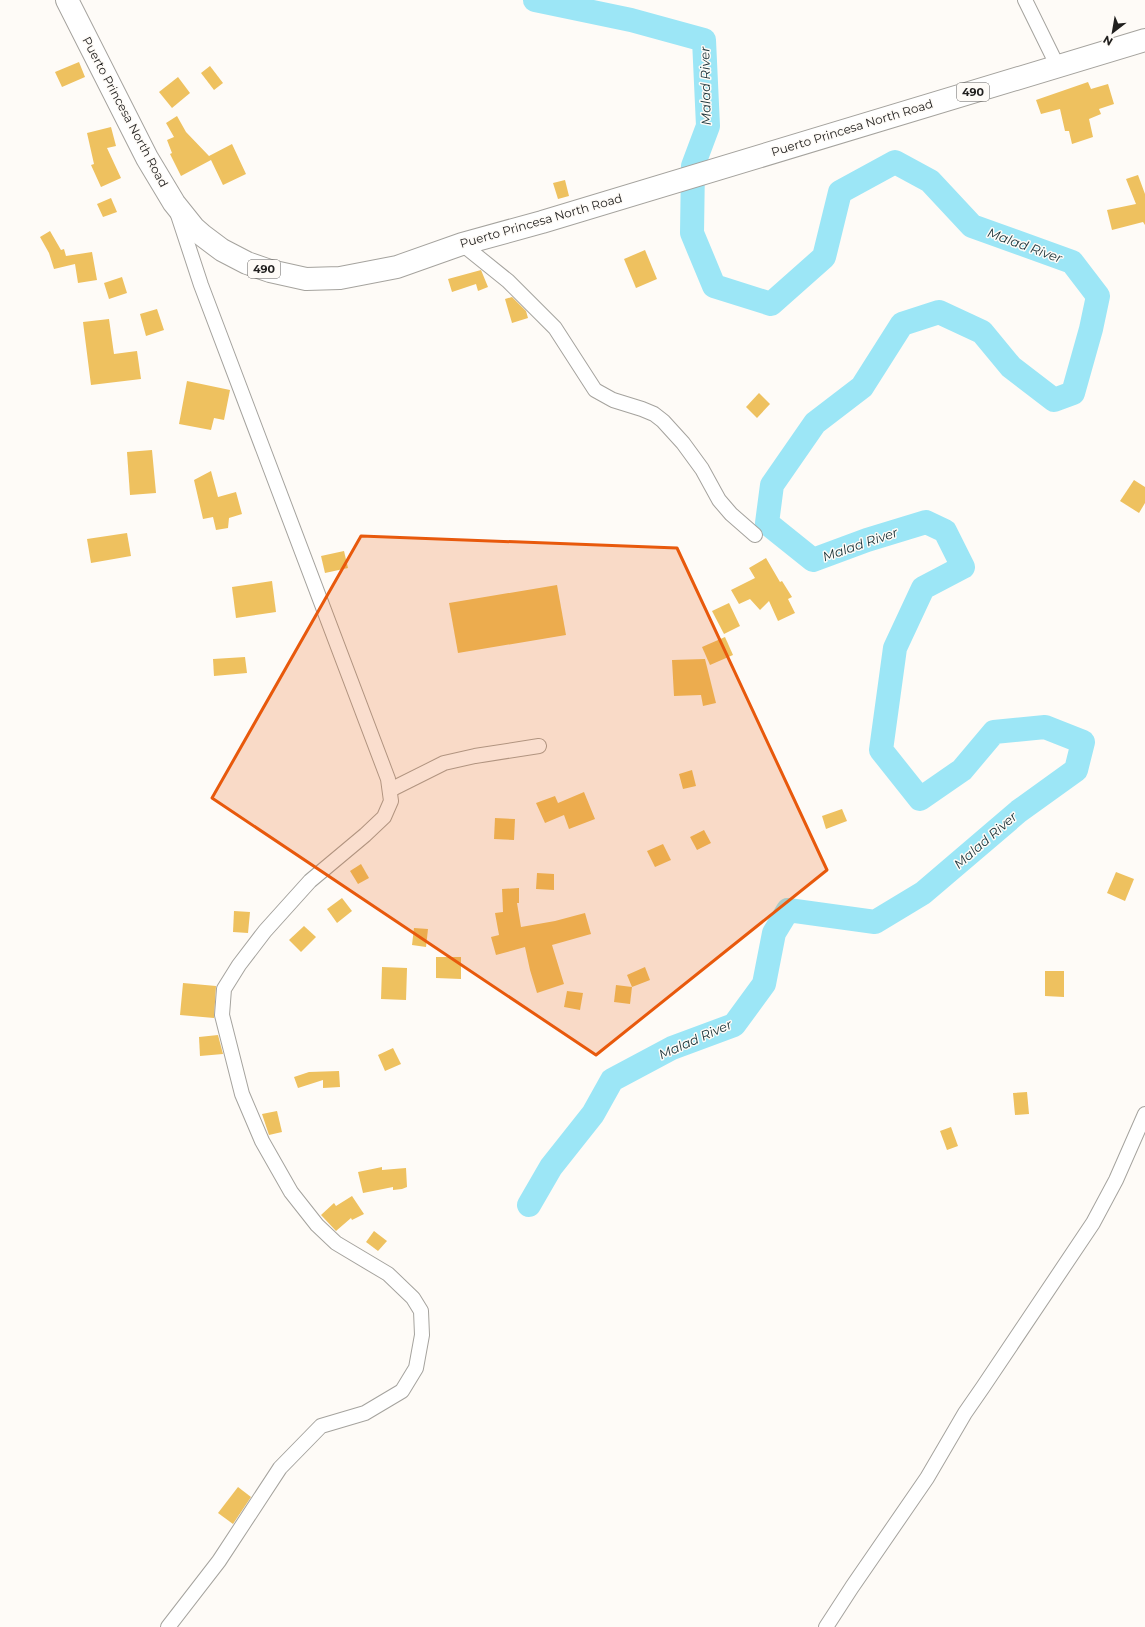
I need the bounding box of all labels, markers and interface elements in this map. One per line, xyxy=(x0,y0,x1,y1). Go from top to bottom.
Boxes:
north arrow xyxy=(1093,12,1133,52)
text: N xyxy=(1100,32,1115,49)
street label: Puerto Princesa North Road xyxy=(79,34,172,190)
water label: Malad River xyxy=(696,46,714,125)
road number: 490 xyxy=(957,83,989,101)
street label: Puerto Princesa North Road xyxy=(769,96,935,159)
street label: Puerto Princesa North Road xyxy=(458,190,624,251)
water label: Malad River xyxy=(985,224,1065,266)
road number: 490 xyxy=(248,260,280,278)
water label: Malad River xyxy=(820,523,900,564)
water label: Malad River xyxy=(950,808,1020,872)
water label: Malad River xyxy=(656,1015,735,1062)

